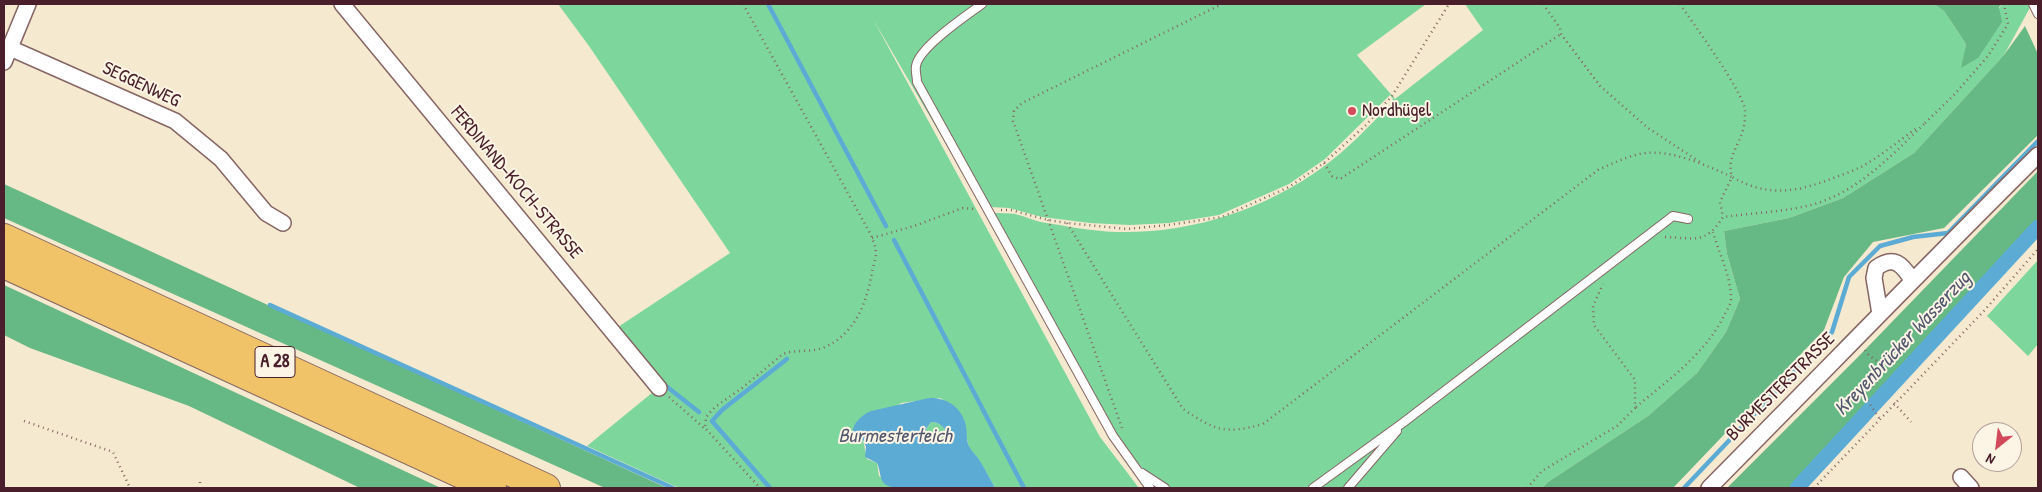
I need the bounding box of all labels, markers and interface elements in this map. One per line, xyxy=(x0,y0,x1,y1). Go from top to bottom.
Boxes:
street label: SEGGENWEG xyxy=(99,57,183,113)
place label: Nordhügel xyxy=(1362,100,1431,122)
street label: FERDINAND-KOCH-STRASSE xyxy=(445,102,587,264)
marker: Nordhügel xyxy=(1346,105,1358,117)
water label: Kreyenbrücker Wasserzug xyxy=(1830,267,1976,421)
street label: BURMESTERSTRASSE xyxy=(1722,328,1840,446)
road number: A 28 xyxy=(255,347,295,378)
north arrow xyxy=(1972,422,2022,472)
water label: Burmesterteich xyxy=(838,425,952,449)
text: N xyxy=(1982,450,1998,470)

